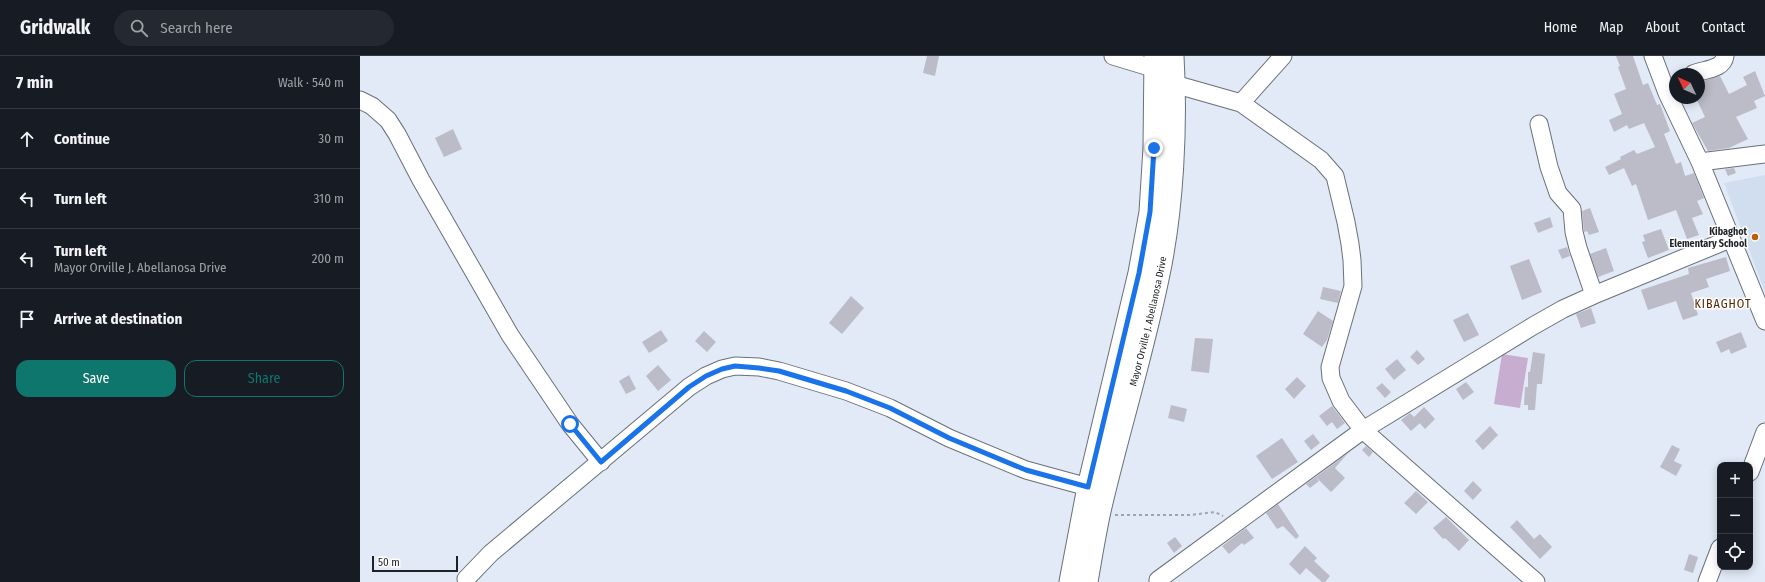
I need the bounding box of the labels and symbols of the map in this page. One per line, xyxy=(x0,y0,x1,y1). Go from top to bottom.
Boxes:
north arrow xyxy=(1669,68,1705,104)
route end xyxy=(1145,139,1163,157)
place label: Kibaghot Elementary School xyxy=(1670,226,1747,250)
marker: Kibaghot Elementary School xyxy=(1750,232,1760,242)
street label: Mayor Orville J. Abellanosa Drive xyxy=(1127,255,1169,387)
district label: KIBAGHOT xyxy=(1694,297,1752,311)
route start xyxy=(561,415,579,433)
scale bar xyxy=(372,554,458,573)

